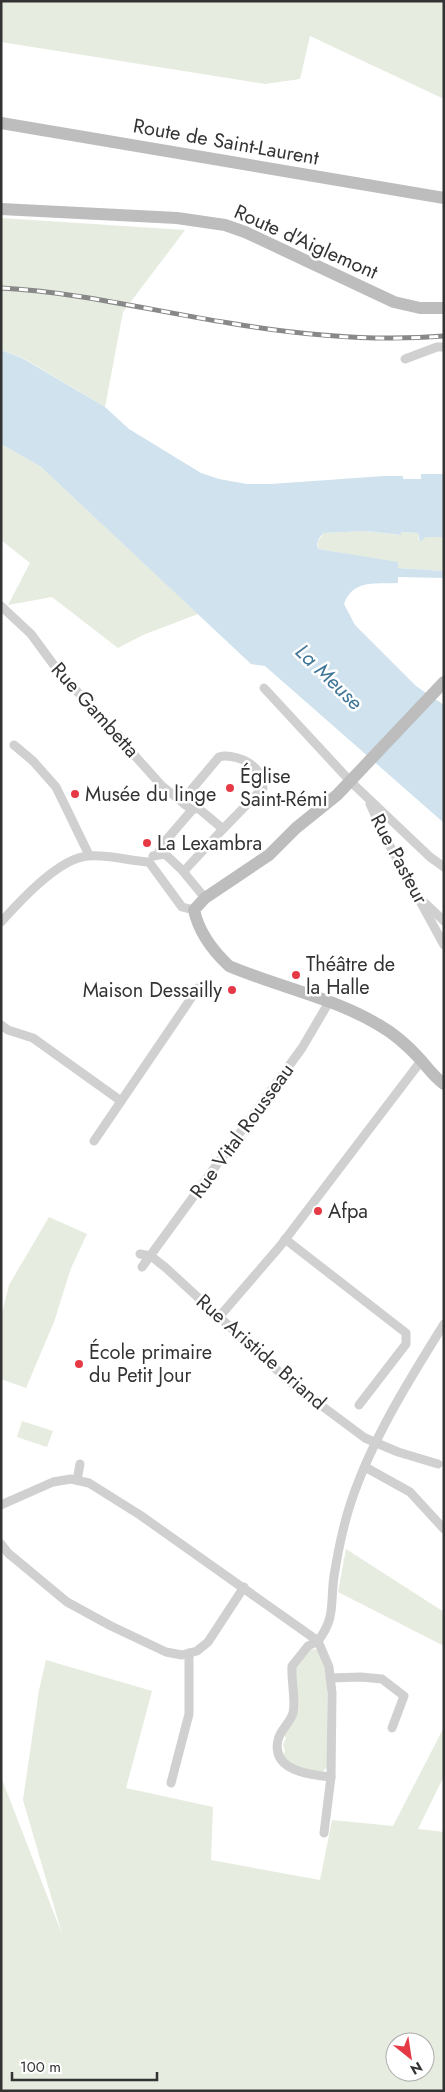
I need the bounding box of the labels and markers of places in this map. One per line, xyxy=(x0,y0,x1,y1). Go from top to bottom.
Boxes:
place label: Église Saint-Rémi xyxy=(240,762,328,814)
place label: Musée du linge xyxy=(85,780,216,809)
marker: Église Saint-Rémi xyxy=(224,782,236,794)
marker: Musée du linge xyxy=(69,788,81,800)
place label: La Lexambra xyxy=(157,829,262,858)
marker: La Lexambra xyxy=(141,837,153,849)
place label: Théâtre de la Halle xyxy=(306,950,395,1002)
marker: Théâtre de la Halle xyxy=(290,969,302,981)
place label: Maison Dessailly xyxy=(83,976,222,1005)
marker: Maison Dessailly xyxy=(226,984,238,996)
place label: Afpa xyxy=(328,1197,368,1226)
marker: Afpa xyxy=(312,1205,324,1217)
place label: École primaire du Petit Jour xyxy=(89,1338,212,1390)
marker: École primaire du Petit Jour xyxy=(73,1358,85,1370)

